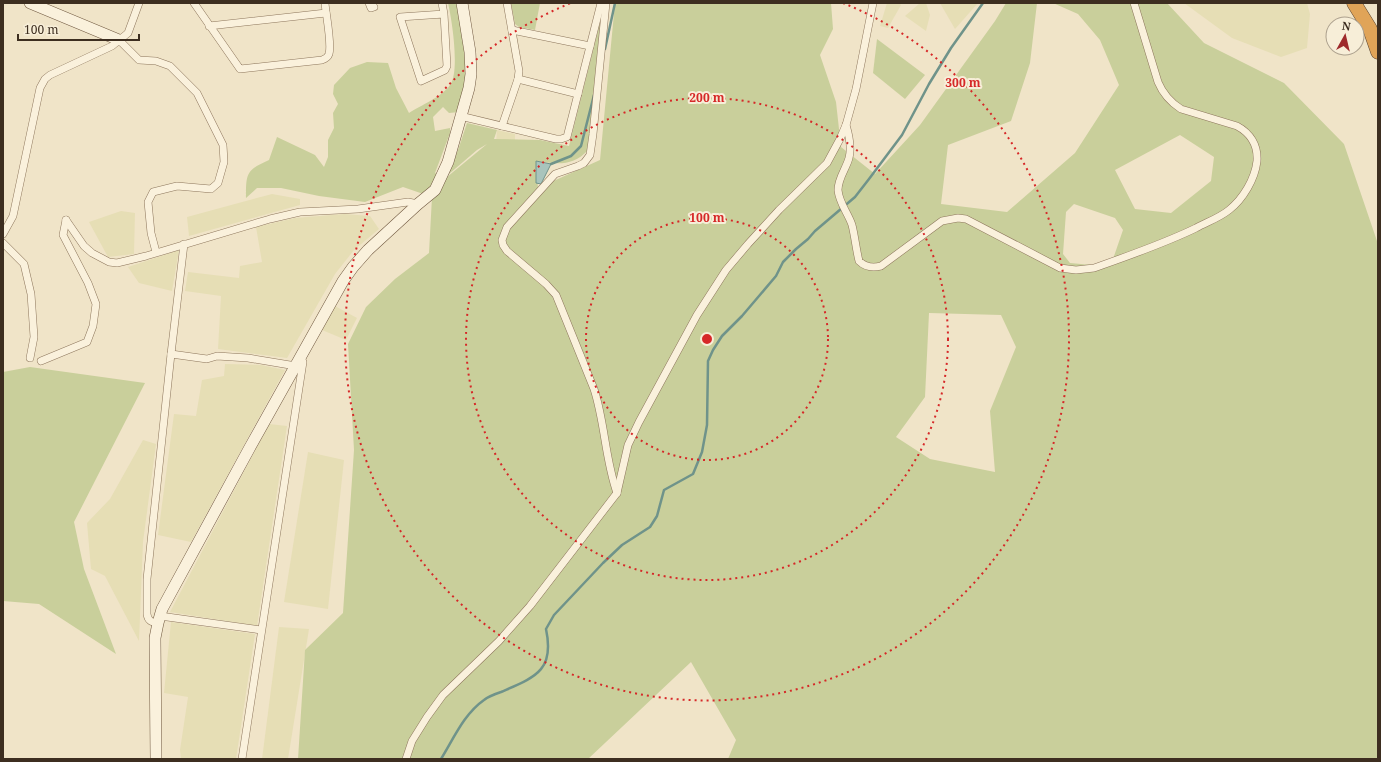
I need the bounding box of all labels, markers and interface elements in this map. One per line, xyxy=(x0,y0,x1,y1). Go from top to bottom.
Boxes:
scale bar xyxy=(18,16,139,42)
north arrow xyxy=(1325,16,1365,56)
text: N xyxy=(1341,18,1352,34)
text: 100 m xyxy=(24,21,59,38)
text: 300 m xyxy=(945,74,981,91)
text: 200 m xyxy=(689,89,725,106)
text: 100 m xyxy=(689,209,725,226)
centre of rings xyxy=(700,332,714,346)

